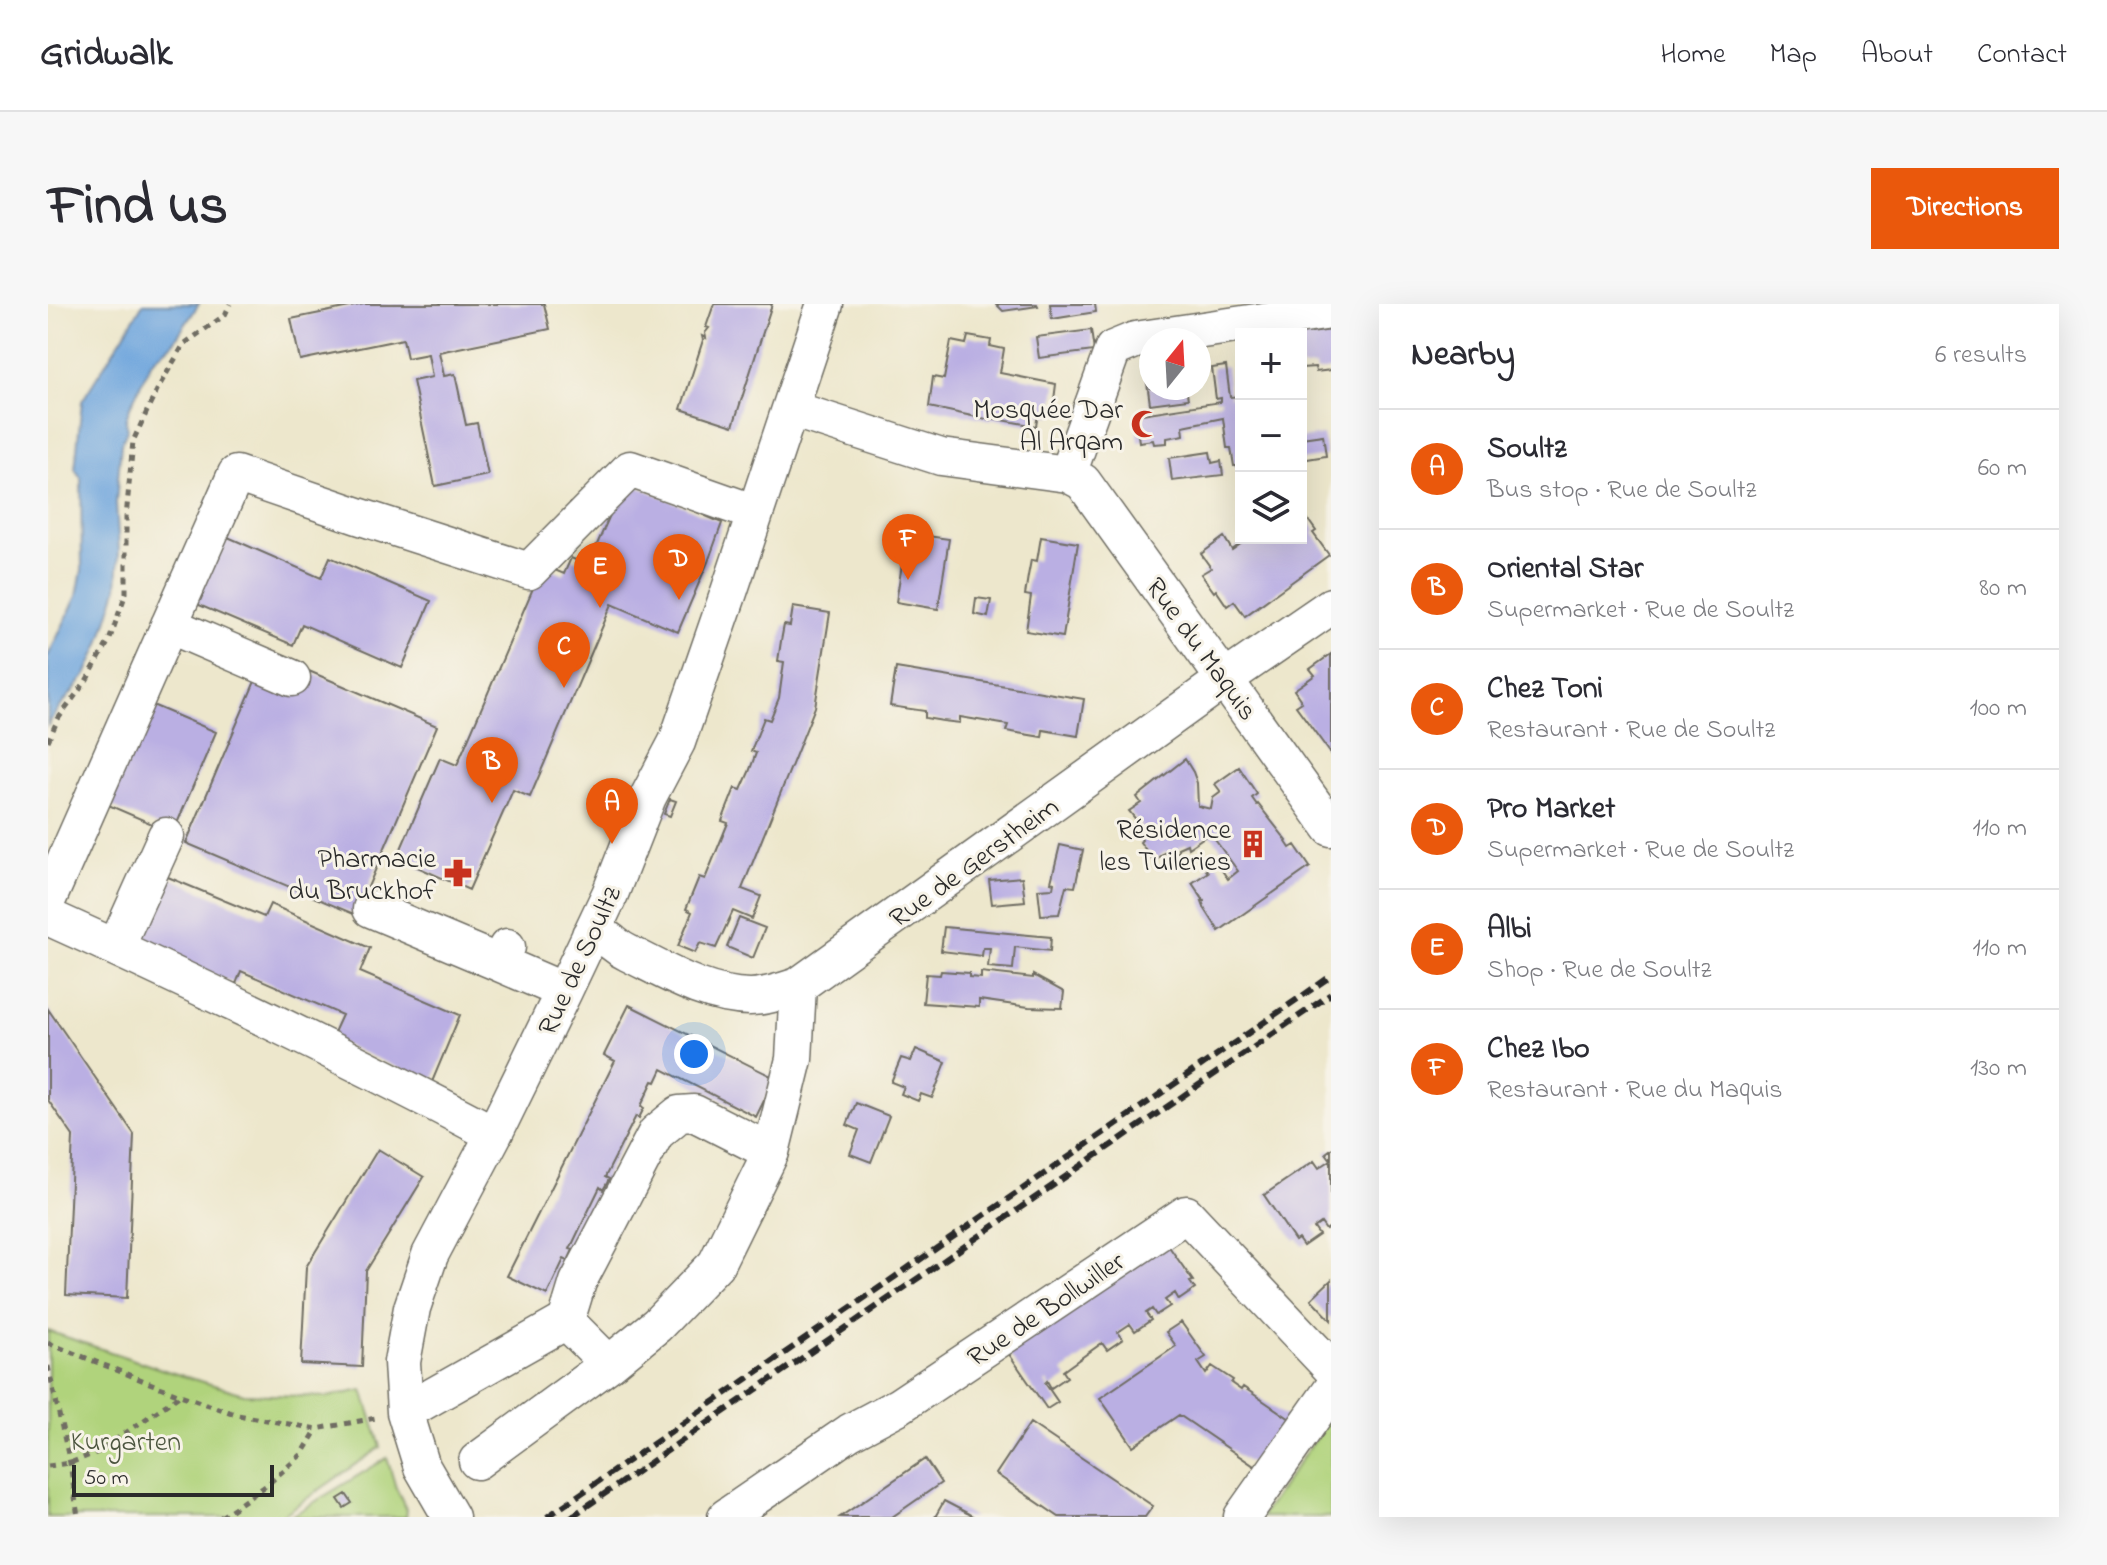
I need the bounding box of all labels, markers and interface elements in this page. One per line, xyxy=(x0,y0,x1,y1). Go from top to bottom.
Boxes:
text: Gridwalk xyxy=(40,27,172,83)
text: Home xyxy=(1660,35,1726,76)
text: Map xyxy=(1770,35,1817,76)
text: About xyxy=(1861,35,1933,76)
text: Contact xyxy=(1977,35,2067,76)
text: Find us xyxy=(48,168,228,249)
button: Directions xyxy=(1871,168,2059,249)
north arrow xyxy=(1139,328,1211,400)
map controls xyxy=(1235,328,1307,544)
button: + xyxy=(1235,328,1307,400)
text: Nearby xyxy=(1411,331,1515,381)
text: 6 results xyxy=(1935,337,2027,375)
place label: Mosquée Dar Al Arqam xyxy=(973,391,1123,464)
button: − xyxy=(1235,400,1307,472)
mosque icon: Mosquée Dar Al Arqam xyxy=(1130,409,1160,439)
text: Soultz xyxy=(1487,428,1567,472)
text: A xyxy=(1429,450,1445,488)
text: 60 m xyxy=(1978,450,2027,488)
button: layers xyxy=(1235,472,1307,544)
text: Bus stop · Rue de Soultz xyxy=(1487,472,1756,510)
pin: F xyxy=(882,514,934,580)
pin: D xyxy=(653,534,705,600)
pin: E xyxy=(574,542,626,608)
text: Oriental Star xyxy=(1487,548,1643,592)
street label: Rue du Maquis xyxy=(1134,570,1266,730)
text: B xyxy=(1428,570,1446,608)
text: 80 m xyxy=(1979,570,2027,608)
text: Supermarket · Rue de Soultz xyxy=(1487,592,1794,630)
pin: C xyxy=(538,622,590,688)
text: Chez Toni xyxy=(1487,668,1603,712)
text: C xyxy=(1430,690,1444,728)
text: 100 m xyxy=(1970,690,2027,728)
text: Restaurant · Rue de Soultz xyxy=(1487,712,1775,750)
pin: B xyxy=(466,737,518,803)
pin: A xyxy=(586,778,638,844)
street label: Rue de Gerstheim xyxy=(882,788,1069,940)
text: Pro Market xyxy=(1487,788,1615,832)
text: D xyxy=(1427,810,1447,848)
text: 110 m xyxy=(1973,810,2027,848)
place label: Résidence les Tuileries xyxy=(1099,811,1231,884)
building icon: Résidence les Tuileries xyxy=(1238,829,1268,859)
text: Supermarket · Rue de Soultz xyxy=(1487,832,1794,870)
place label: Pharmacie du Bruckhof xyxy=(288,840,436,913)
pharmacy icon: Pharmacie du Bruckhof xyxy=(443,858,473,888)
street label: Rue de Soultz xyxy=(529,880,634,1043)
text: Albi xyxy=(1487,908,1532,952)
text: E xyxy=(1429,930,1445,968)
text: 110 m xyxy=(1973,930,2027,968)
text: Shop · Rue de Soultz xyxy=(1487,952,1711,990)
text: Chez Ibo xyxy=(1487,1028,1590,1072)
your location xyxy=(674,1034,714,1074)
text: F xyxy=(1429,1050,1445,1088)
text: 130 m xyxy=(1970,1050,2027,1088)
text: Restaurant · Rue du Maquis xyxy=(1487,1072,1783,1110)
street label: Rue de Bollwiller xyxy=(960,1243,1134,1379)
park label: Kurgarten xyxy=(71,1423,181,1464)
scale bar xyxy=(72,1461,274,1497)
text: 50 m xyxy=(84,1463,129,1495)

